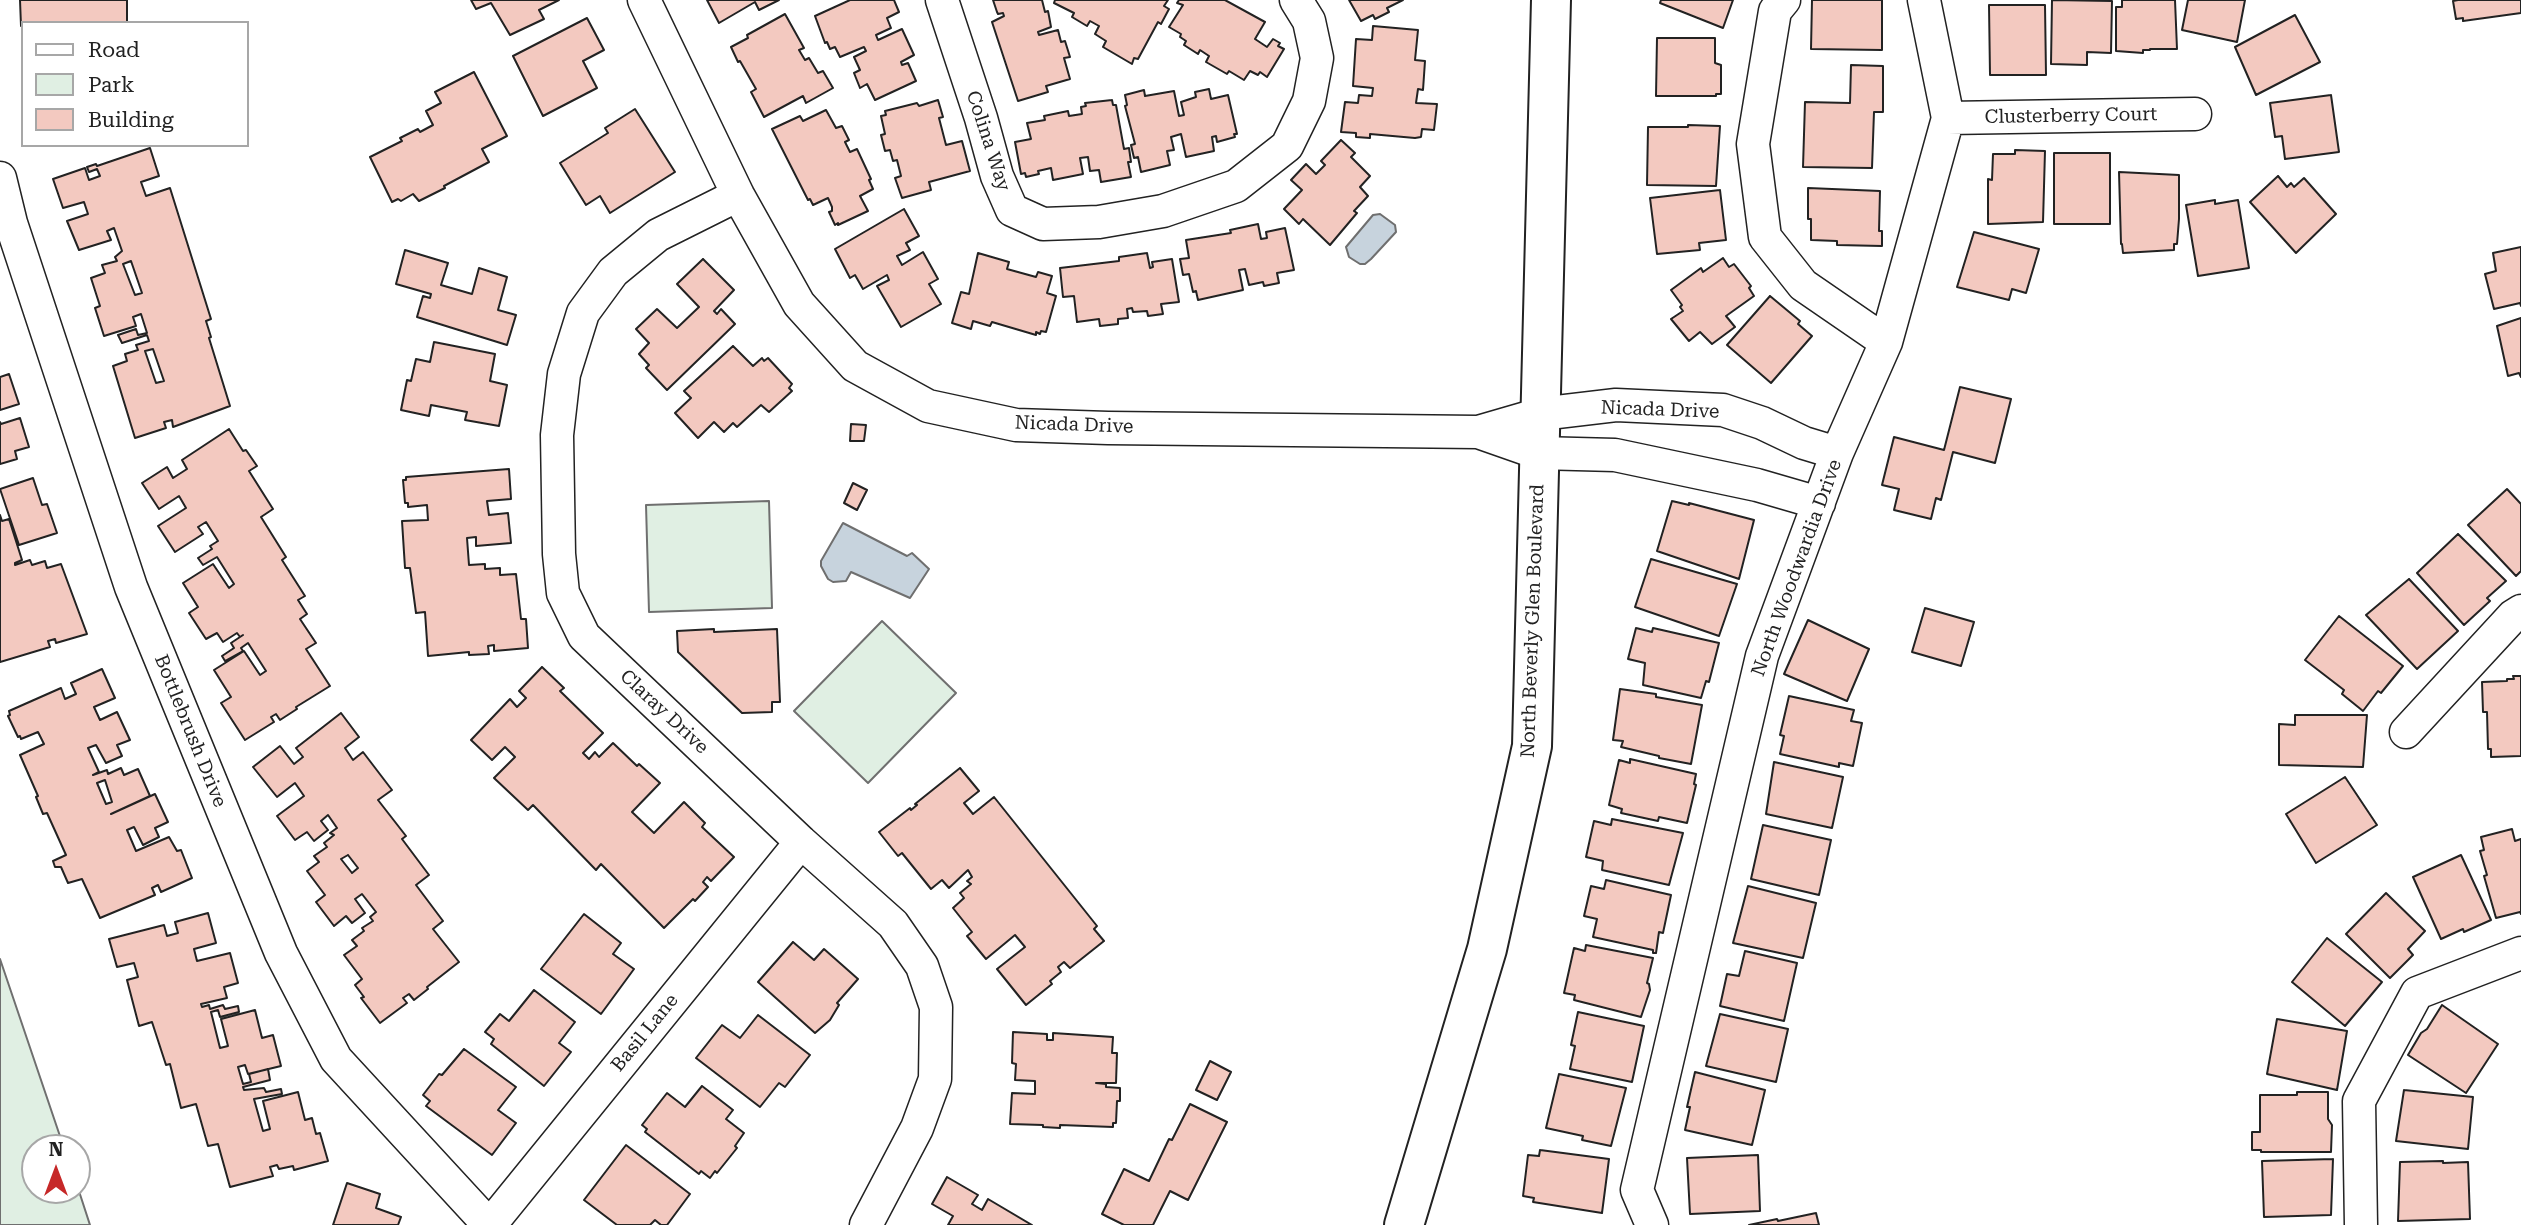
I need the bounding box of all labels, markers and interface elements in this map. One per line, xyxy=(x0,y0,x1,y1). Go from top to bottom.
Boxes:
legend xyxy=(21,21,248,147)
text: Road xyxy=(88,38,140,62)
text: Park xyxy=(88,73,134,97)
street label: Colina Way xyxy=(961,88,1015,194)
street label: Clusterberry Court xyxy=(1984,103,2158,129)
text: Building xyxy=(88,108,174,132)
street label: Nicada Drive xyxy=(1600,397,1720,423)
street label: Nicada Drive xyxy=(1014,412,1134,438)
street label: North Woodwardia Drive xyxy=(1747,456,1847,680)
street label: North Beverly Glen Boulevard xyxy=(1517,484,1549,758)
street label: Bottlebrush Drive xyxy=(149,651,231,811)
street label: Claray Drive xyxy=(615,665,713,759)
street label: Basil Lane xyxy=(607,989,683,1077)
north arrow xyxy=(21,1134,91,1204)
text: N xyxy=(49,1138,63,1161)

